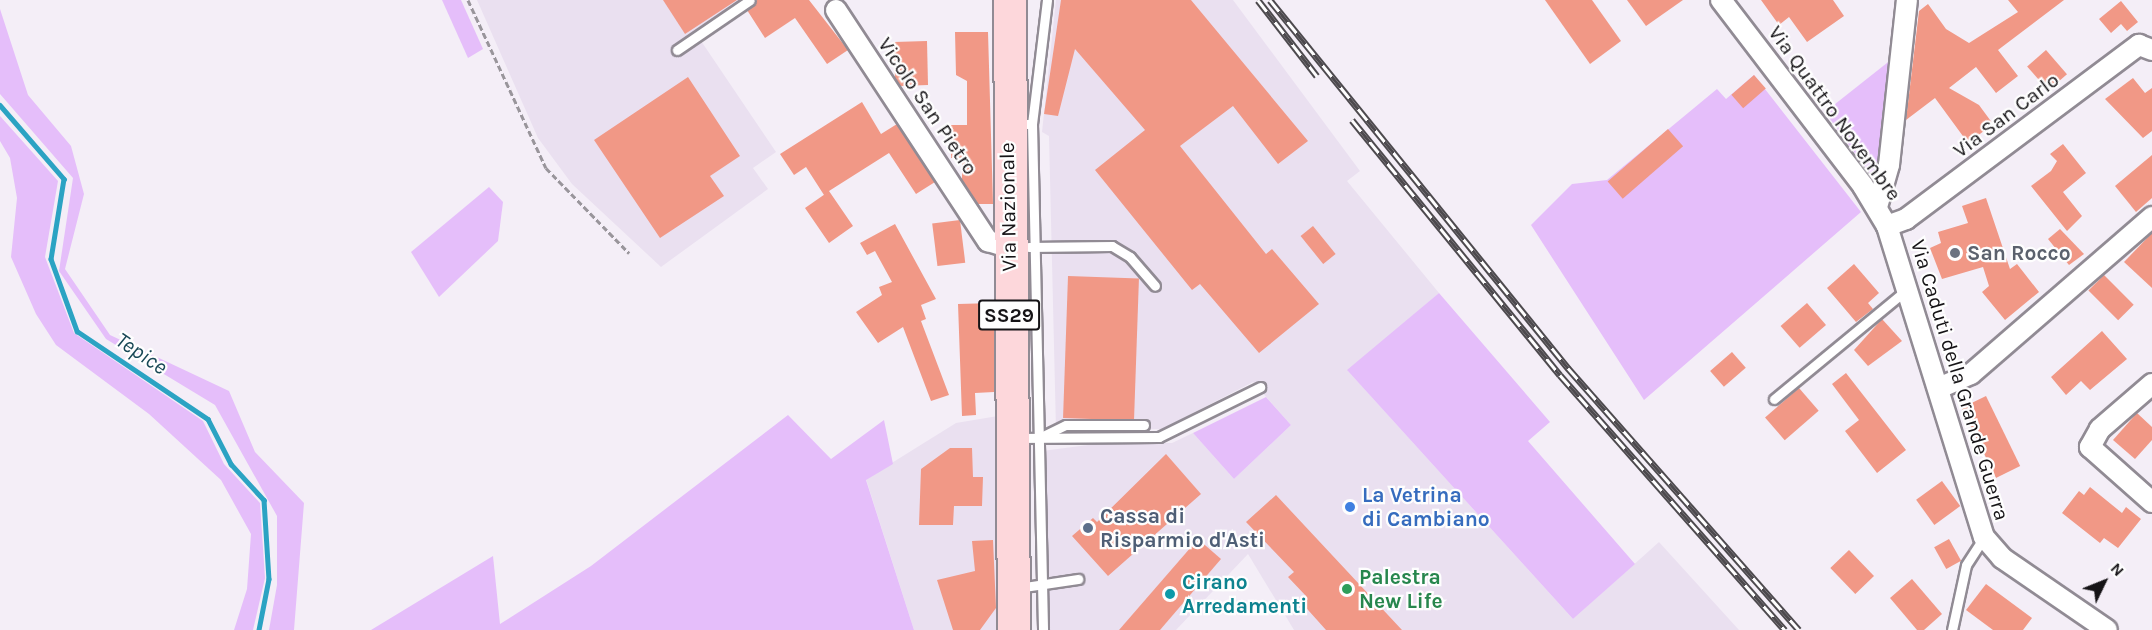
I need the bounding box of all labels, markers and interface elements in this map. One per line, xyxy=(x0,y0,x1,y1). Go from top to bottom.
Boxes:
street label: Via Quattro Novembre xyxy=(1763,21,1907,205)
street label: Vicolo San Pietro xyxy=(873,33,983,179)
street label: Via San Carlo xyxy=(1948,67,2064,163)
street label: Via Nazionale xyxy=(994,142,1022,272)
street label: Via Caduti della Grande Guerra xyxy=(1905,237,2015,523)
place label: San Rocco xyxy=(1967,240,2071,266)
marker: San Rocco xyxy=(1948,246,1962,260)
road number: SS29 xyxy=(978,298,1040,332)
water label: Tepice xyxy=(110,327,172,381)
place label: La Vetrina di Cambiano xyxy=(1362,482,1490,532)
marker: La Vetrina di Cambiano xyxy=(1343,500,1357,514)
place label: Cassa di Risparmio d'Asti xyxy=(1100,503,1265,553)
marker: Cassa di Risparmio d'Asti xyxy=(1081,521,1095,535)
north arrow xyxy=(2074,552,2134,612)
text: N xyxy=(2107,559,2128,580)
place label: Palestra New Life xyxy=(1359,564,1443,614)
place label: Cirano Arredamenti xyxy=(1182,569,1307,619)
marker: Palestra New Life xyxy=(1340,582,1354,596)
marker: Cirano Arredamenti xyxy=(1163,587,1177,601)

